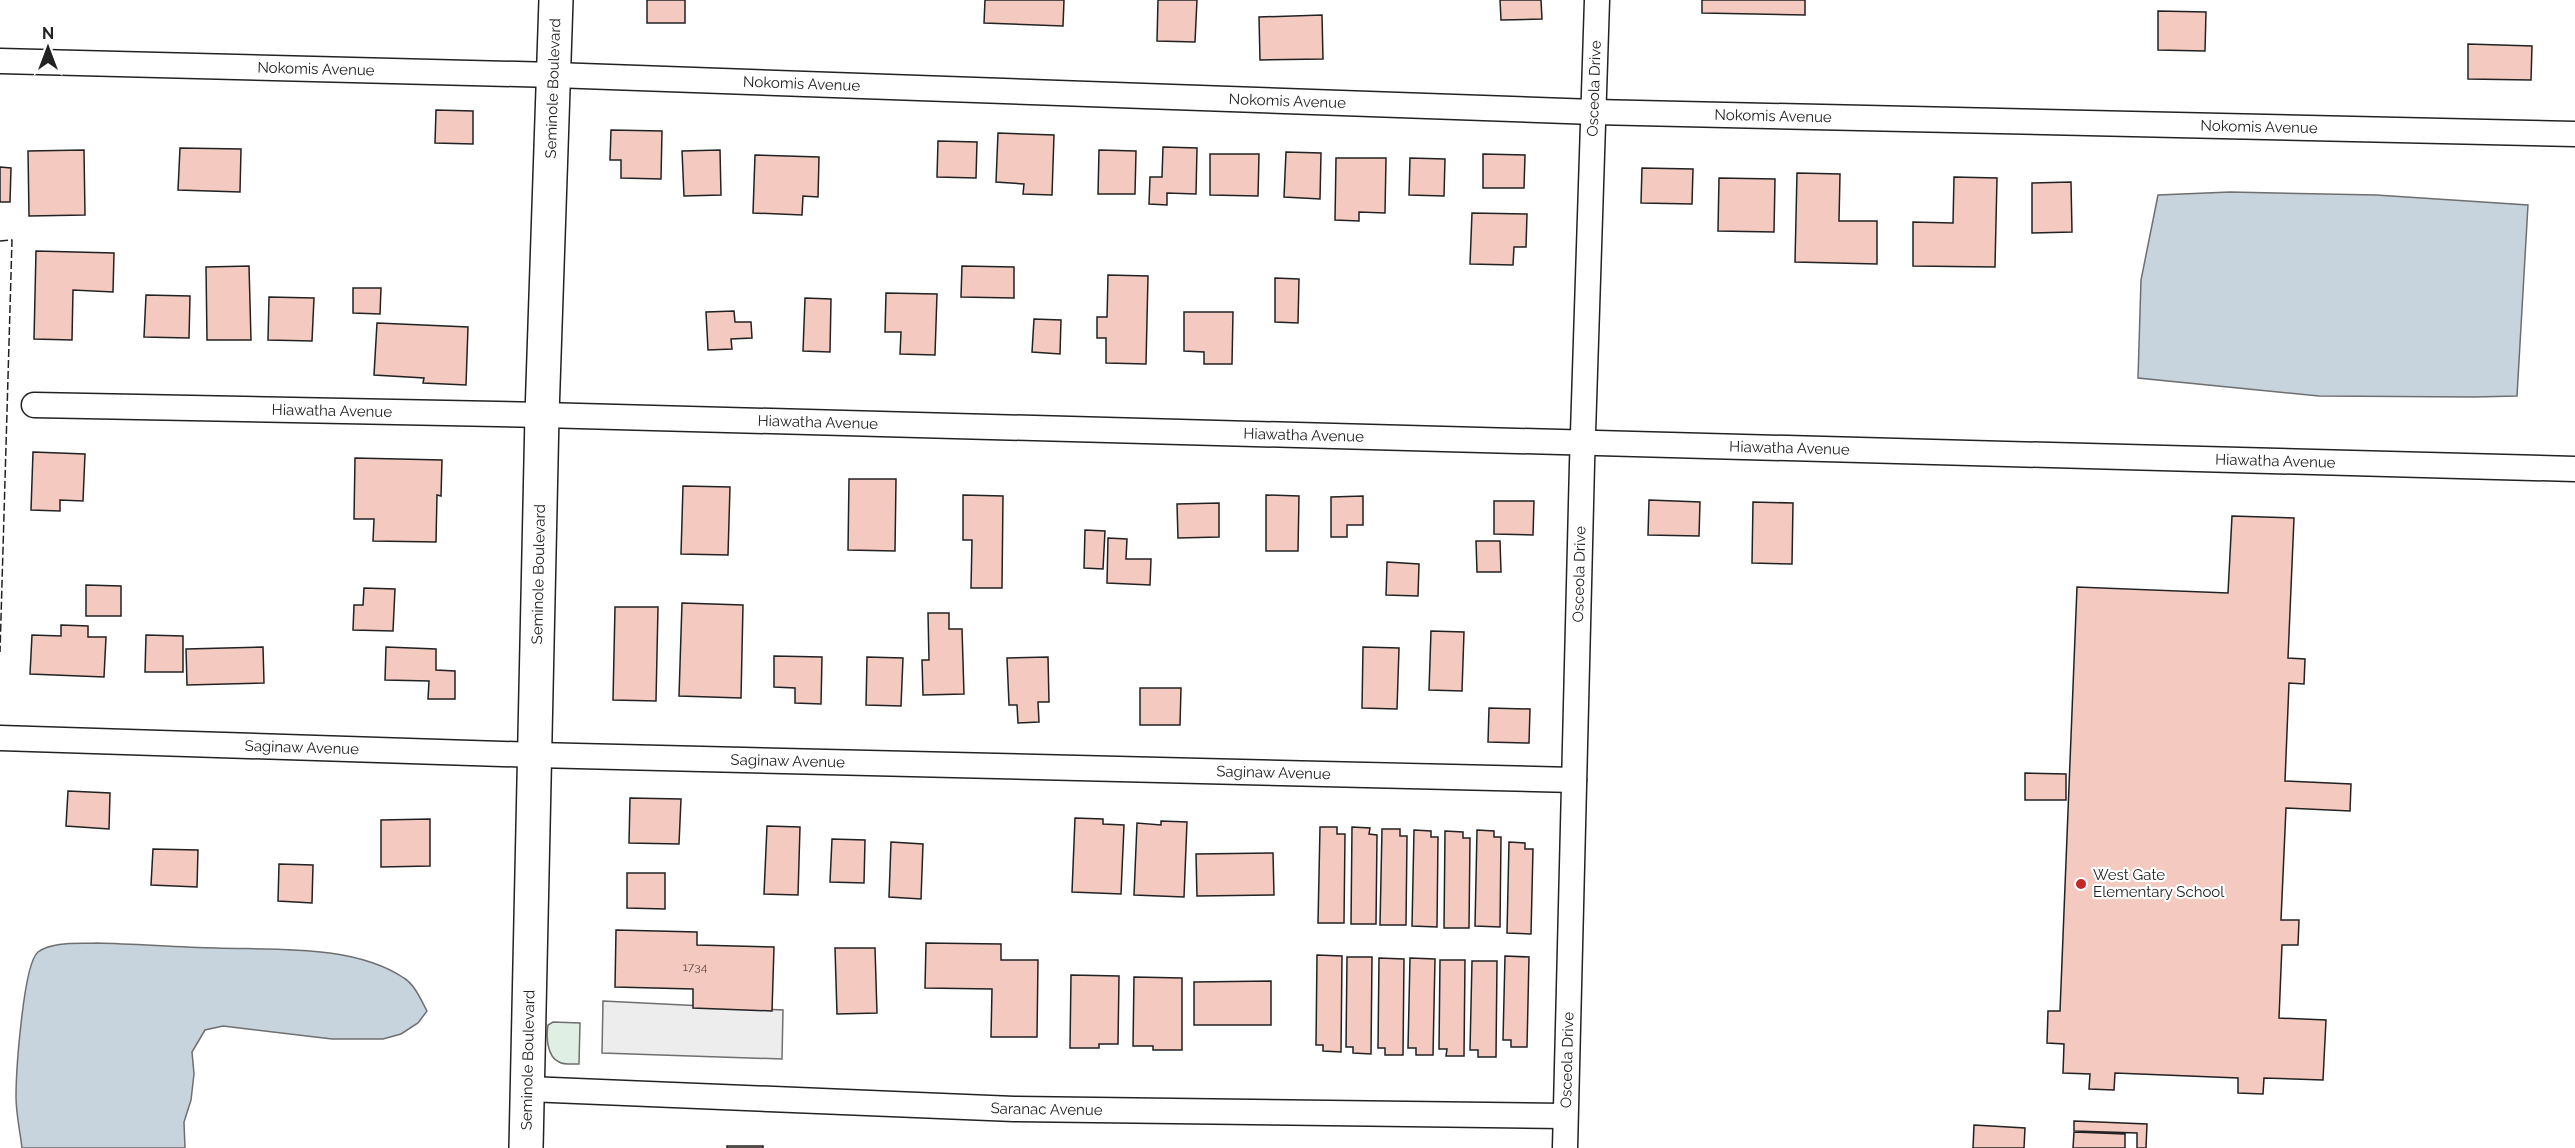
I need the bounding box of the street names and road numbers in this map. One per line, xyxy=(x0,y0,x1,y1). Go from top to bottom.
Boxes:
street label: Seminole Boulevard xyxy=(542,18,564,159)
street label: Osceola Drive xyxy=(1584,40,1605,137)
street label: Nokomis Avenue xyxy=(257,59,375,79)
street label: Nokomis Avenue xyxy=(743,73,861,95)
street label: Nokomis Avenue xyxy=(1228,90,1346,112)
street label: Nokomis Avenue xyxy=(1714,106,1832,126)
street label: Nokomis Avenue xyxy=(2200,117,2318,137)
street label: Hiawatha Avenue xyxy=(272,401,393,421)
street label: Hiawatha Avenue xyxy=(757,412,878,433)
street label: Hiawatha Avenue xyxy=(1243,425,1364,446)
street label: Hiawatha Avenue xyxy=(1729,438,1850,459)
street label: Hiawatha Avenue xyxy=(2215,450,2336,472)
street label: Seminole Boulevard xyxy=(528,504,549,645)
street label: Osceola Drive xyxy=(1569,526,1589,623)
street label: Saginaw Avenue xyxy=(244,737,359,758)
street label: Saginaw Avenue xyxy=(730,751,845,771)
street label: Saginaw Avenue xyxy=(1216,762,1331,783)
street label: Seminole Boulevard xyxy=(517,990,538,1130)
street label: Osceola Drive xyxy=(1557,1011,1577,1108)
street label: Saranac Avenue xyxy=(990,1099,1103,1119)

